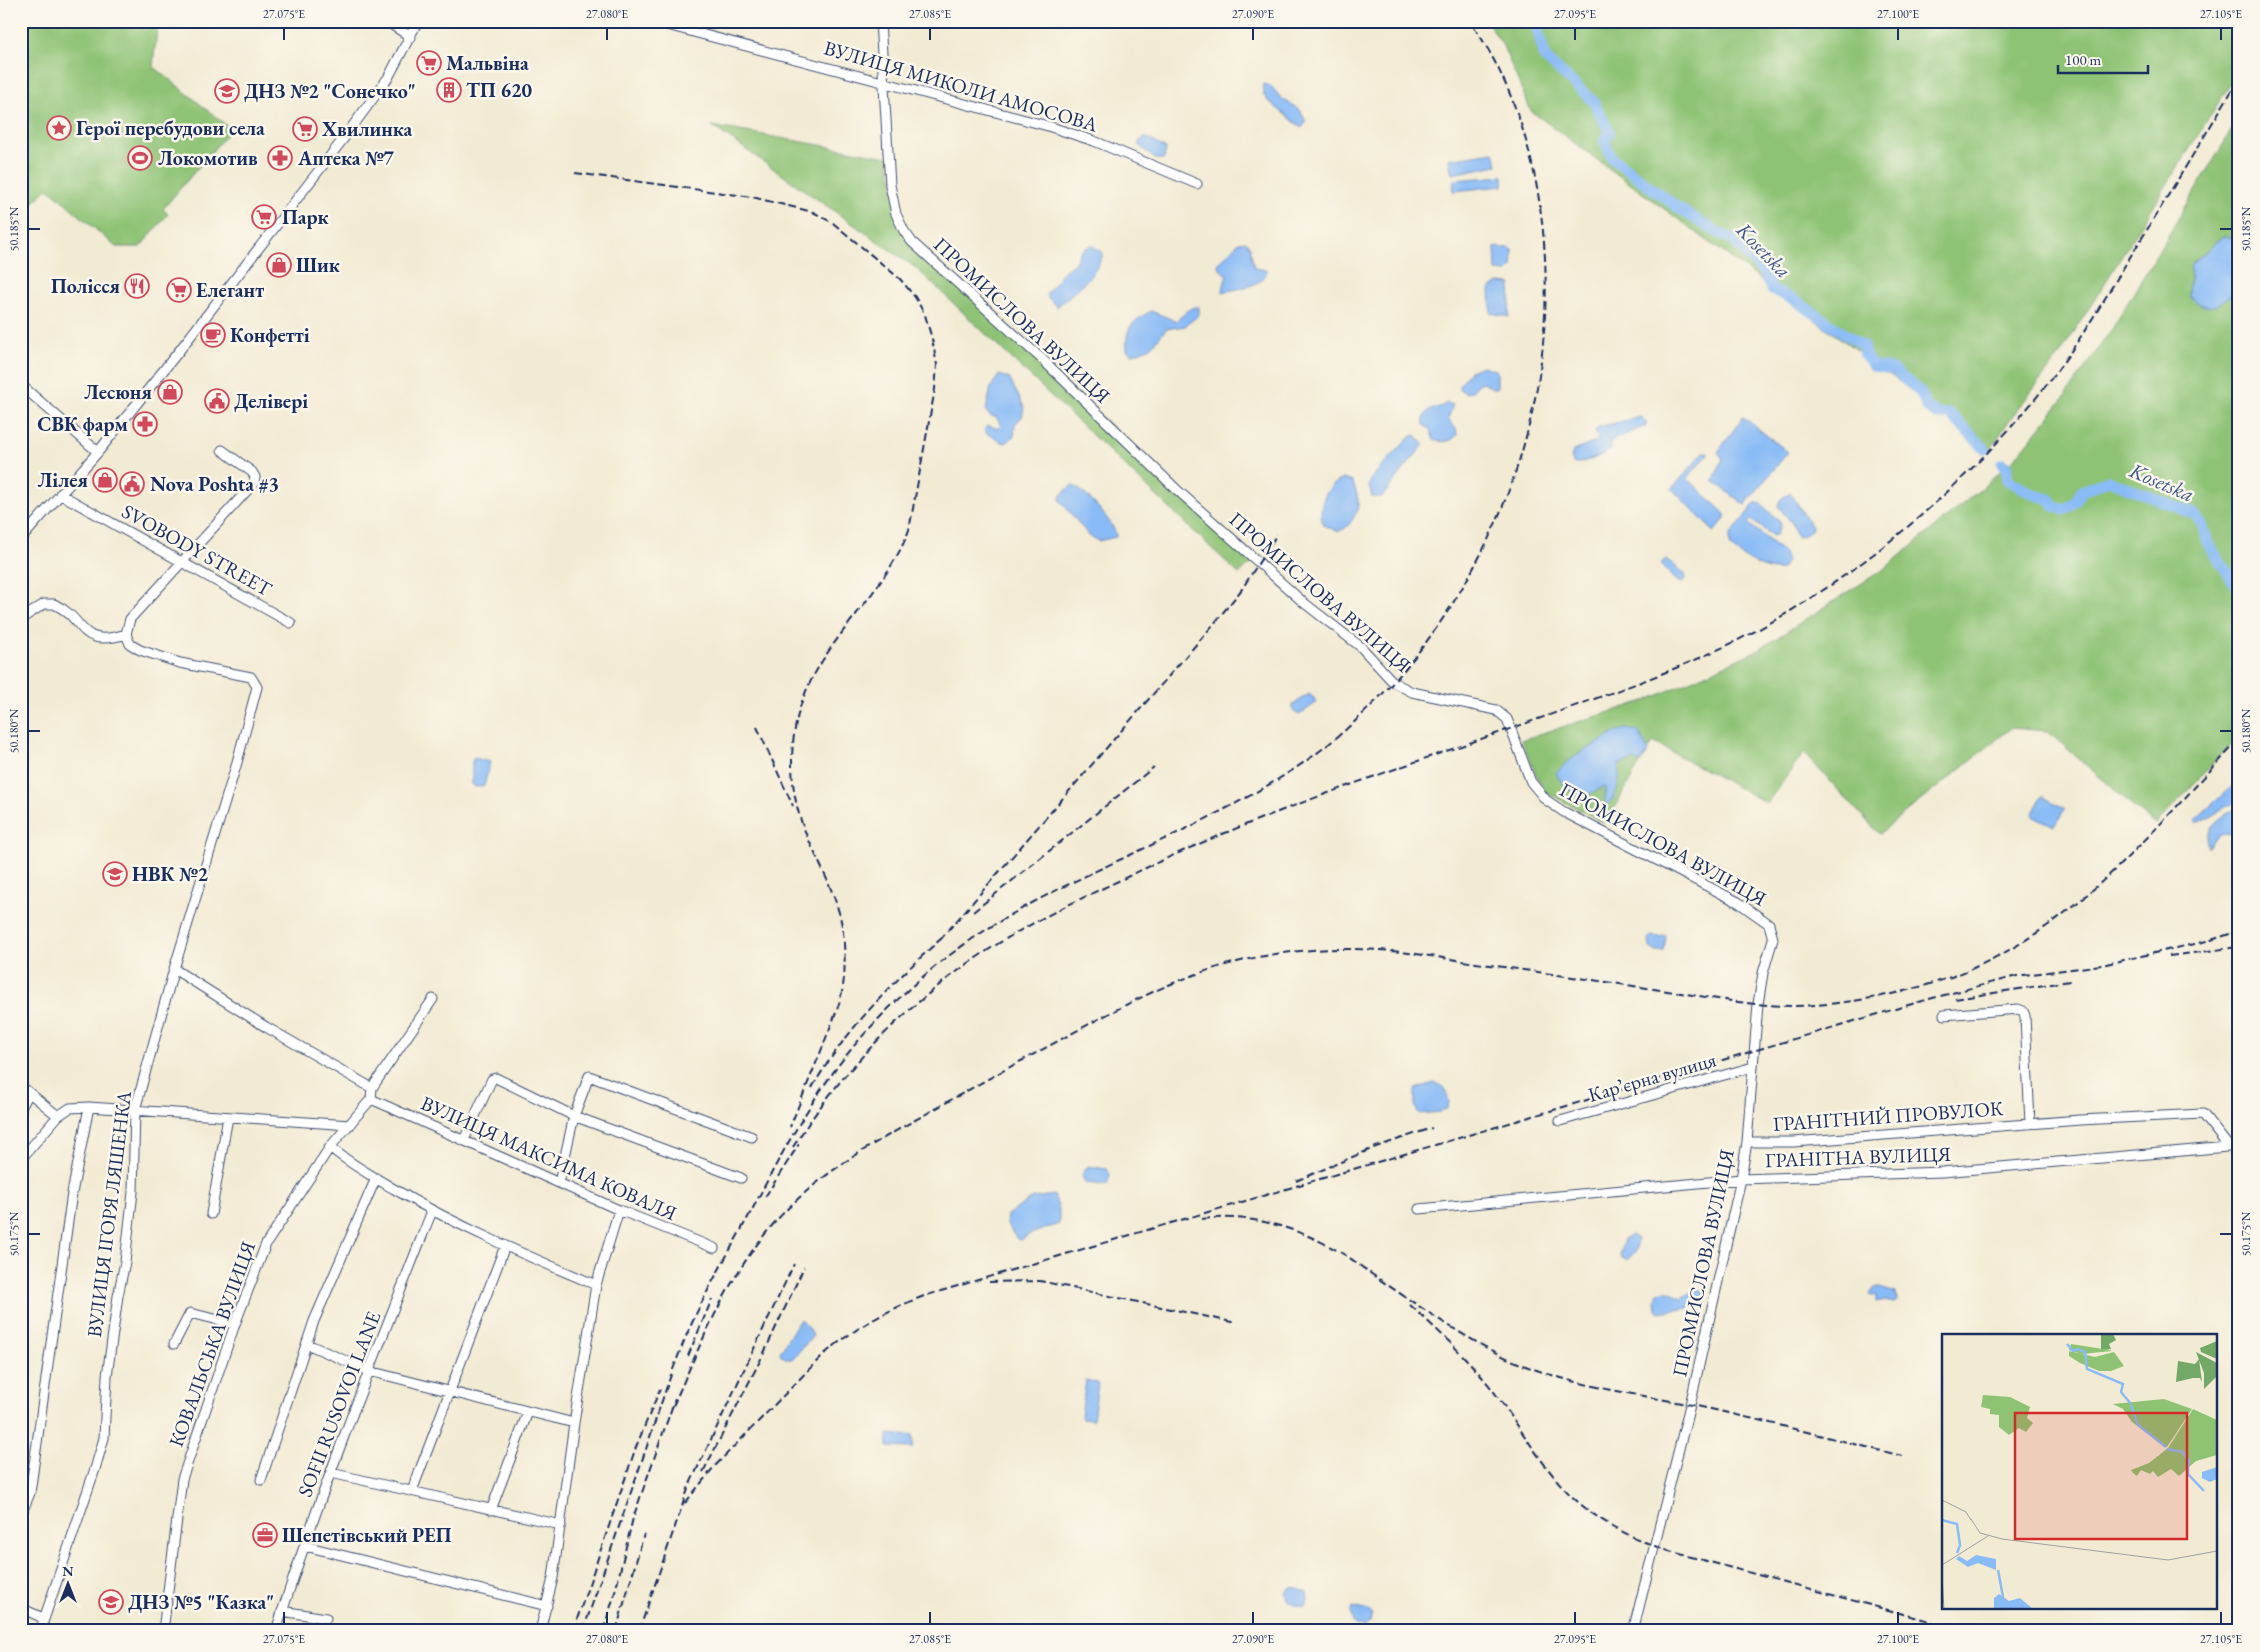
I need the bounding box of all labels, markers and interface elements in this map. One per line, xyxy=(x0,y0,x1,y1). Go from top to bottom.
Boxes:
text: 27.075°E xyxy=(263,6,305,22)
text: 27.080°E xyxy=(586,6,628,22)
text: 27.085°E xyxy=(909,6,951,22)
text: 27.090°E xyxy=(1232,6,1274,22)
text: 27.095°E xyxy=(1554,6,1596,22)
text: 27.100°E xyxy=(1877,6,1919,22)
text: 27.105°E xyxy=(2200,6,2242,22)
street label: ВУЛИЦЯ МИКОЛИ АМОСОВА xyxy=(821,34,1101,138)
scale bar xyxy=(2058,42,2148,74)
supermarket icon: Мальвіна xyxy=(416,50,442,76)
place label: Мальвіна xyxy=(446,50,529,76)
text: 100 m xyxy=(2065,50,2102,69)
building icon: ТП 620 xyxy=(436,77,462,103)
place label: ТП 620 xyxy=(466,77,533,103)
school or university icon: ДНЗ №2 "Сонечко" xyxy=(214,78,240,104)
place label: ДНЗ №2 "Сонечко" xyxy=(244,78,416,104)
place icon: Герої перебудови села xyxy=(46,115,72,141)
place label: Герої перебудови села xyxy=(76,115,265,141)
supermarket icon: Хвилинка xyxy=(292,116,318,142)
place label: Хвилинка xyxy=(321,116,413,142)
sports icon: Локомотив xyxy=(127,145,153,171)
place label: Локомотив xyxy=(158,145,258,171)
pharmacy icon: Аптека №7 xyxy=(267,145,293,171)
place label: Аптека №7 xyxy=(297,145,394,171)
supermarket icon: Парк xyxy=(251,204,277,230)
place label: Парк xyxy=(282,204,329,230)
text: 50.185°N xyxy=(6,206,22,251)
text: 50.185°N xyxy=(2238,206,2254,251)
water label: Kosetska xyxy=(1730,216,1797,284)
street label: ПРОМИСЛОВА ВУЛИЦЯ xyxy=(928,231,1116,409)
shop icon: Шик xyxy=(266,252,292,278)
place label: Шик xyxy=(296,252,340,278)
place label: Полісся xyxy=(51,273,120,299)
restaurant icon: Полісся xyxy=(124,273,150,299)
supermarket icon: Елегант xyxy=(166,277,192,303)
place label: Елегант xyxy=(196,277,264,303)
cafe icon: Конфетті xyxy=(200,322,226,348)
place label: Конфетті xyxy=(230,322,310,348)
place label: Лесюня xyxy=(84,379,152,405)
shop icon: Лесюня xyxy=(157,379,183,405)
public building icon: Делівері xyxy=(204,388,230,414)
place label: Делівері xyxy=(234,388,308,414)
place label: СВК фарм xyxy=(37,411,129,437)
pharmacy icon: СВК фарм xyxy=(132,411,158,437)
water label: Kosetska xyxy=(2125,456,2198,508)
place label: Лілея xyxy=(37,467,88,493)
shop icon: Лілея xyxy=(92,467,118,493)
public building icon: Nova Poshta #3 xyxy=(119,471,145,497)
place label: Nova Poshta #3 xyxy=(150,471,279,497)
street label: SVOBODY STREET xyxy=(117,498,277,602)
street label: ПРОМИСЛОВА ВУЛИЦЯ xyxy=(1224,506,1416,678)
text: 50.180°N xyxy=(6,708,22,753)
text: 50.180°N xyxy=(2238,708,2254,753)
street label: ПРОМИСЛОВА ВУЛИЦЯ xyxy=(1555,776,1771,912)
school or university icon: НВК №2 xyxy=(102,861,128,887)
place label: НВК №2 xyxy=(132,861,208,887)
street label: Карʼєрна вулиця xyxy=(1585,1046,1719,1108)
street label: ВУЛИЦЯ ІГОРЯ ЛЯШЕНКА xyxy=(81,1089,137,1339)
street label: ВУЛИЦЯ МАКСИМА КОВАЛЯ xyxy=(417,1090,681,1226)
street label: ГРАНІТНИЙ ПРОВУЛОК xyxy=(1772,1095,2005,1137)
street label: ГРАНІТНА ВУЛИЦЯ xyxy=(1765,1141,1951,1173)
street label: ПРОМИСЛОВА ВУЛИЦЯ xyxy=(1666,1147,1740,1379)
text: 50.175°N xyxy=(6,1211,22,1256)
text: 50.175°N xyxy=(2238,1211,2254,1256)
street label: КОВАЛЬСЬКА ВУЛИЦЯ xyxy=(163,1238,261,1450)
street label: SOFII RUSOVOI LANE xyxy=(292,1308,386,1500)
inset map xyxy=(1942,1334,2218,1610)
office icon: Шепетівський РЕП xyxy=(252,1522,278,1548)
place label: Шепетівський РЕП xyxy=(282,1522,452,1548)
north arrow xyxy=(42,1560,92,1610)
text: N xyxy=(62,1562,74,1580)
school or university icon: ДНЗ №5 "Казка" xyxy=(98,1589,124,1615)
place label: ДНЗ №5 "Казка" xyxy=(128,1589,274,1615)
text: 27.075°E xyxy=(263,1631,305,1647)
text: 27.080°E xyxy=(586,1631,628,1647)
text: 27.085°E xyxy=(909,1631,951,1647)
text: 27.090°E xyxy=(1232,1631,1274,1647)
text: 27.095°E xyxy=(1554,1631,1596,1647)
text: 27.100°E xyxy=(1877,1631,1919,1647)
text: 27.105°E xyxy=(2200,1631,2242,1647)

